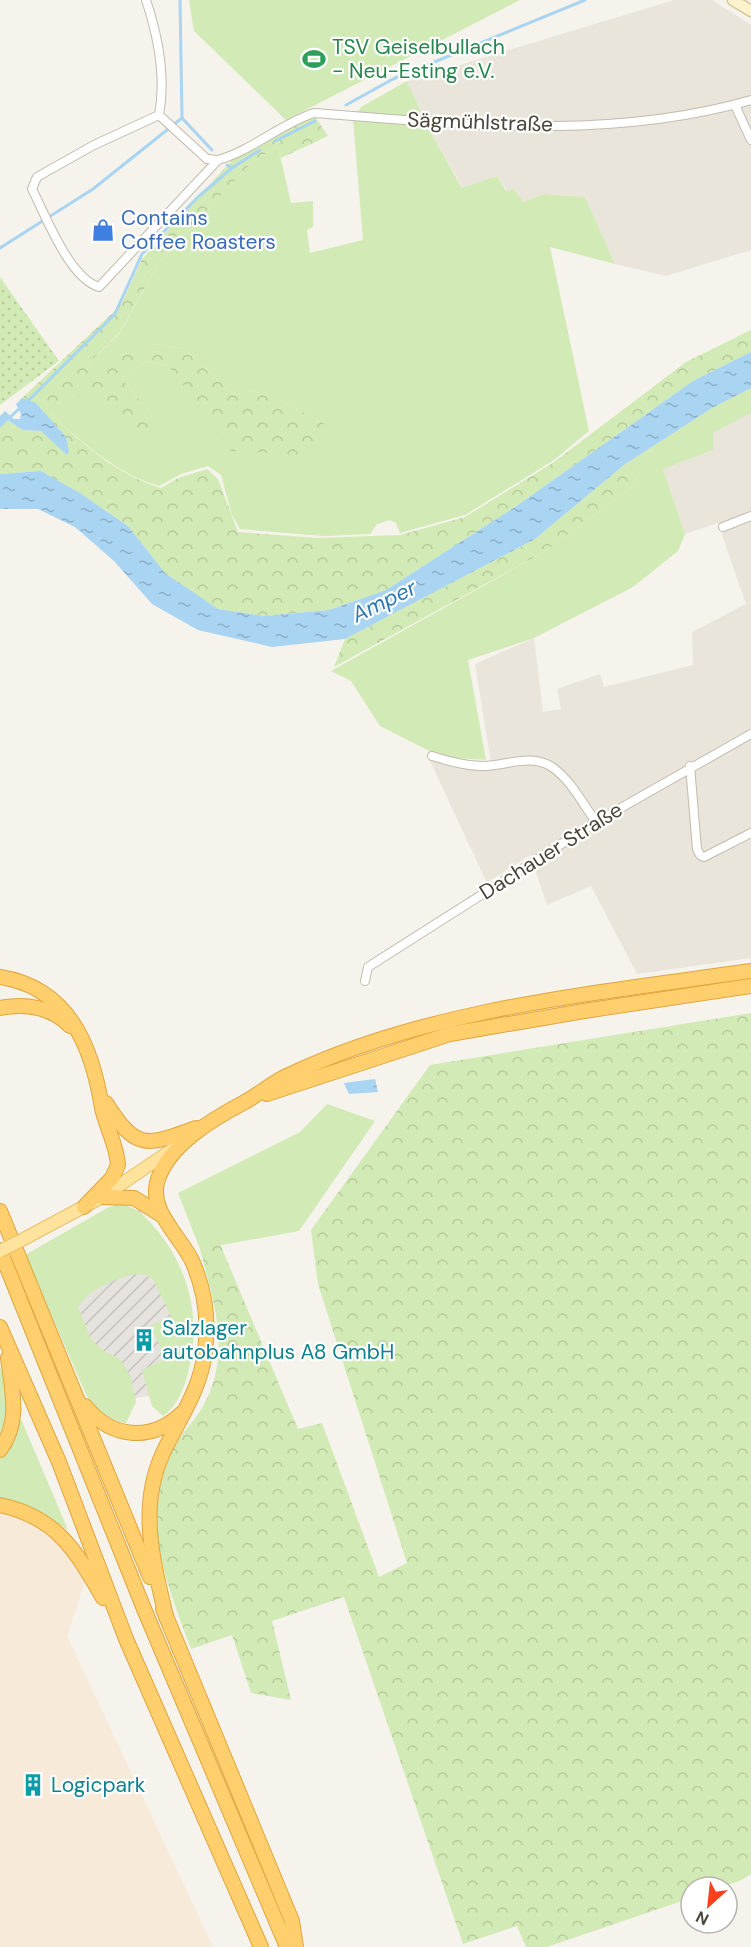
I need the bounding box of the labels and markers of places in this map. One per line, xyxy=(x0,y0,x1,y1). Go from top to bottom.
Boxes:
place label: TSV Geiselbullach - Neu-Esting e.V. xyxy=(332,33,505,85)
sports icon: TSV Geiselbullach - Neu-Esting e.V. xyxy=(301,46,327,72)
place label: Contains Coffee Roasters xyxy=(121,204,276,256)
shop icon: Contains Coffee Roasters xyxy=(90,217,116,243)
place label: Salzlager autobahnplus A8 GmbH xyxy=(162,1314,394,1366)
building icon: Salzlager autobahnplus A8 GmbH xyxy=(131,1327,157,1353)
place label: Logicpark xyxy=(51,1771,146,1799)
building icon: Logicpark xyxy=(20,1772,46,1798)

